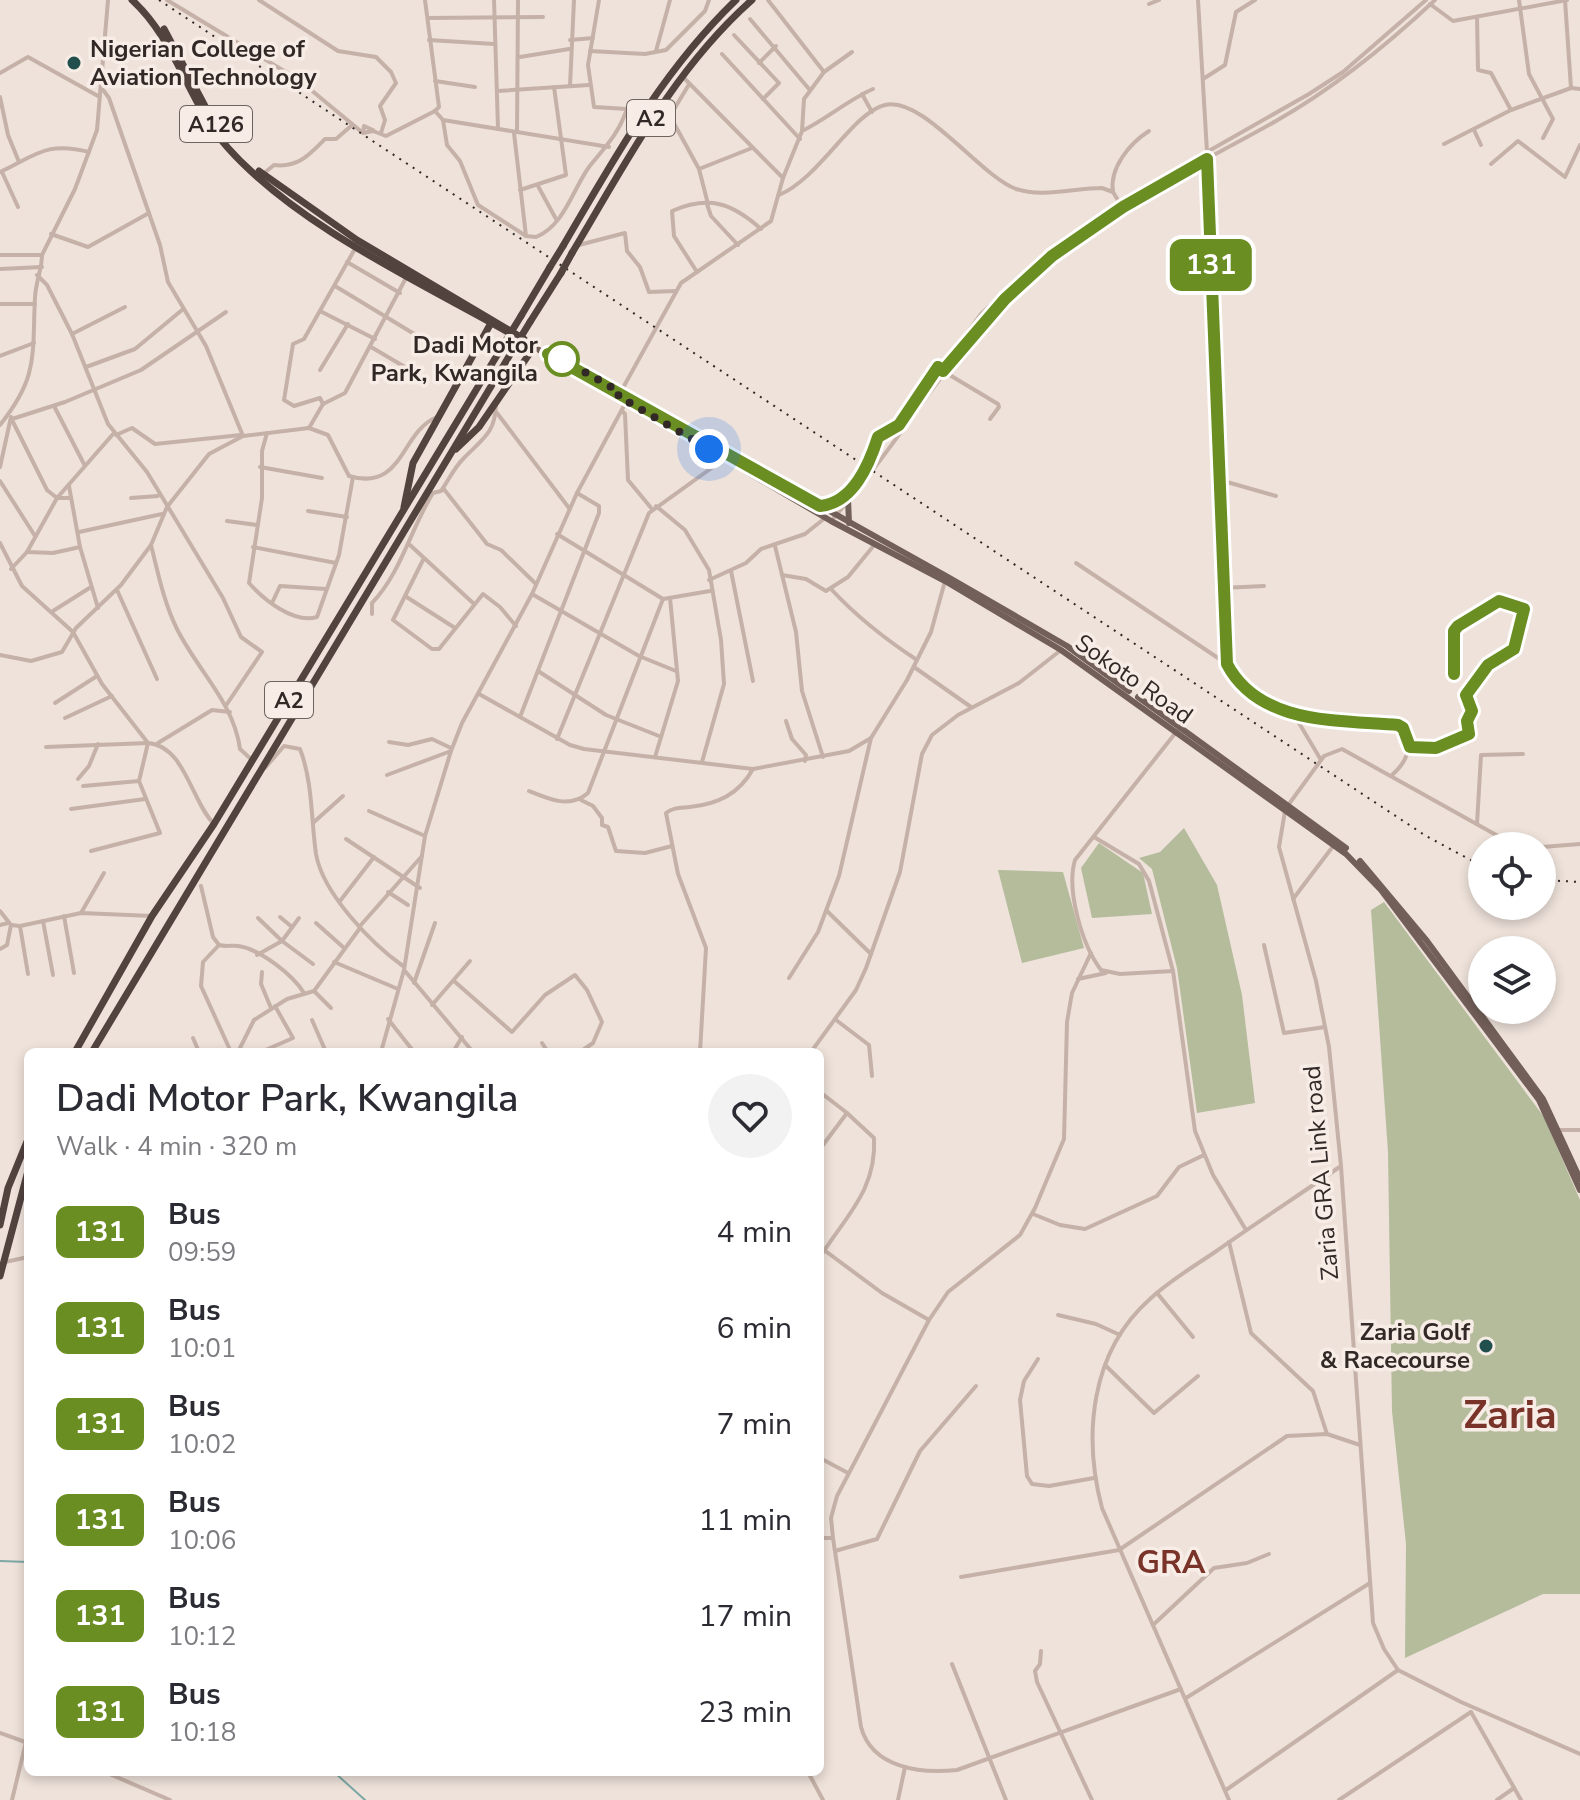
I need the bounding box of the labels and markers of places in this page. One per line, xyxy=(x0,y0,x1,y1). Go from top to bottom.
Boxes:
place label: Nigerian College of Aviation Technology xyxy=(90,33,317,93)
marker: Nigerian College of Aviation Technology xyxy=(65,54,83,72)
place label: Dadi Motor Park, Kwangila xyxy=(371,329,539,389)
marker: Dadi Motor Park, Kwangila xyxy=(545,342,579,376)
place label: Zaria Golf & Racecourse xyxy=(1320,1316,1471,1376)
marker: Zaria Golf & Racecourse xyxy=(1477,1337,1495,1355)

